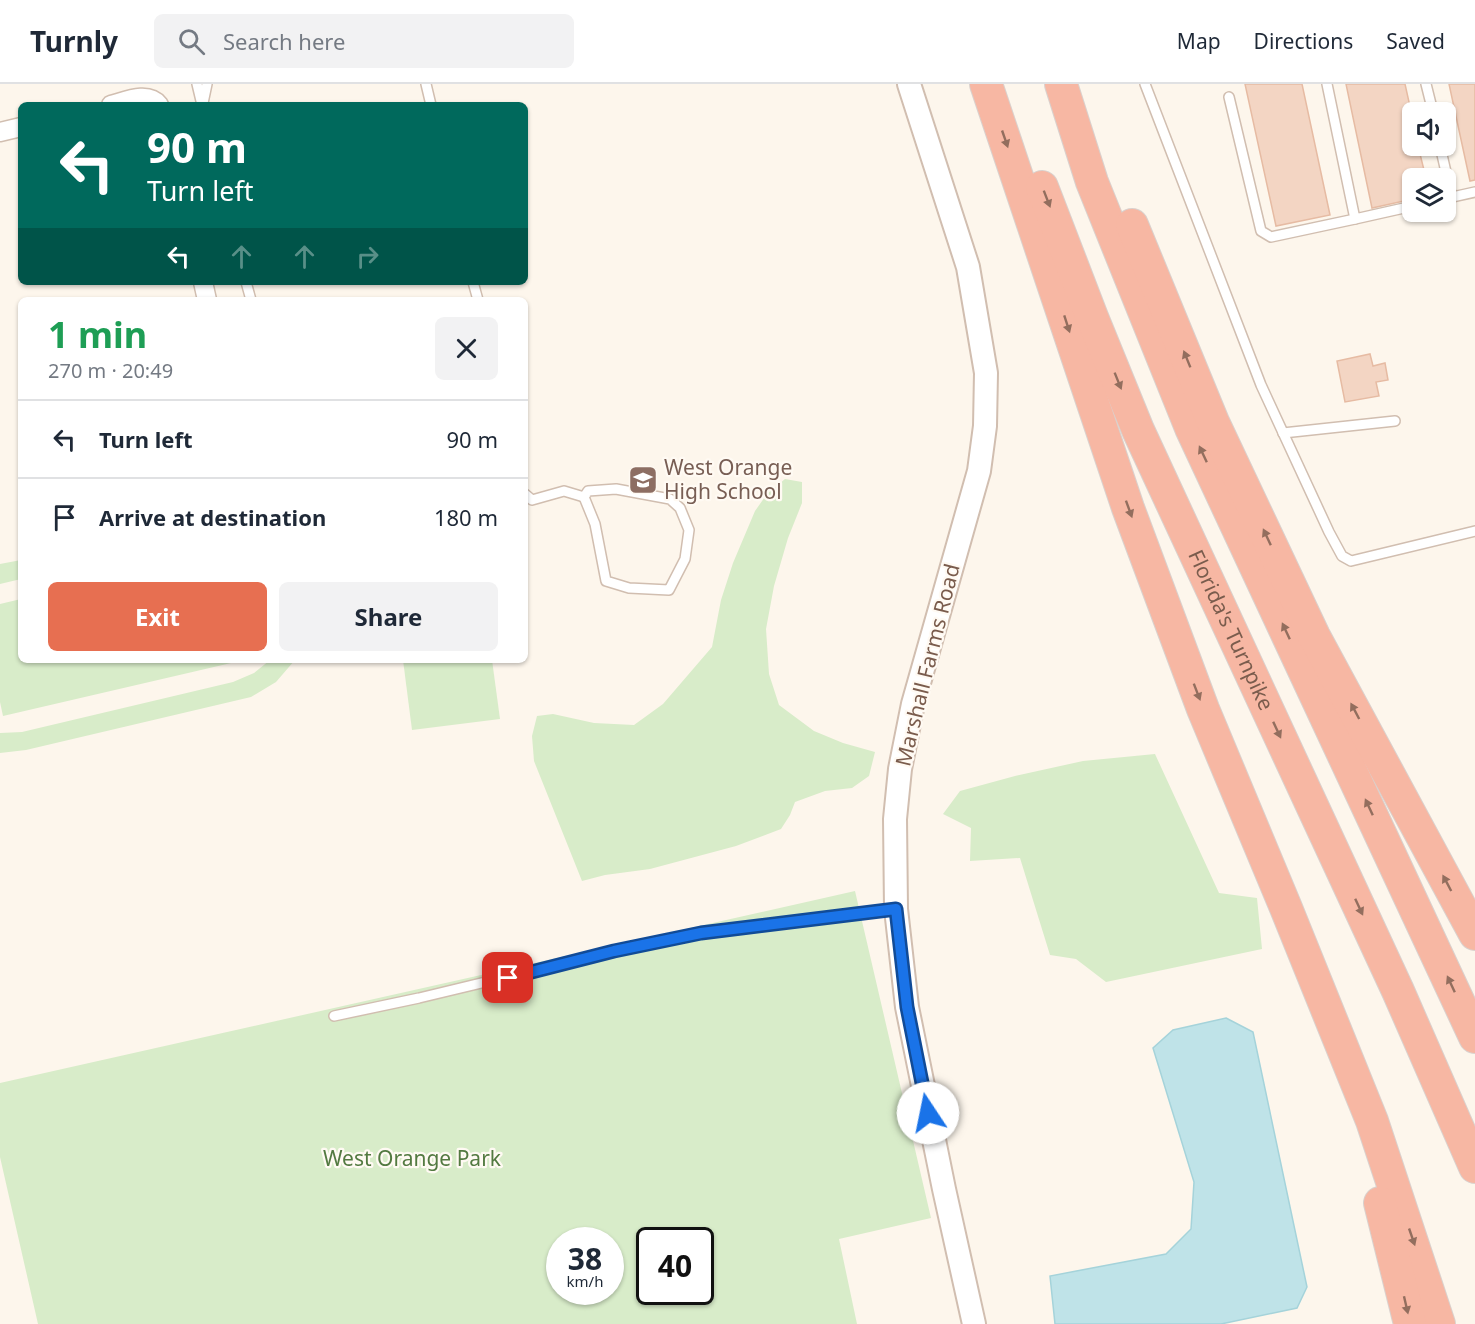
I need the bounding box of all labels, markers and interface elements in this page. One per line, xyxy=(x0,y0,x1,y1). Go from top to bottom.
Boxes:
search box xyxy=(154,14,574,68)
text: Turnly xyxy=(30,22,118,60)
icon: search xyxy=(175,25,208,58)
text: Search here xyxy=(223,26,345,56)
text: Map xyxy=(1177,27,1221,55)
text: Directions xyxy=(1254,27,1353,55)
text: Saved xyxy=(1386,27,1445,55)
map controls xyxy=(1402,102,1456,222)
button: sound xyxy=(1402,102,1456,156)
text: 90 m xyxy=(147,118,247,175)
icon: left xyxy=(48,126,126,204)
one-way arrow xyxy=(1000,130,1010,148)
button: layers xyxy=(1402,168,1456,222)
text: Turn left xyxy=(147,172,253,209)
one-way arrow xyxy=(1043,190,1052,208)
icon: left xyxy=(162,240,195,273)
icon: ahead xyxy=(225,240,258,273)
icon: ahead xyxy=(288,240,321,273)
icon: right xyxy=(351,240,384,273)
text: 1 min xyxy=(48,310,147,359)
one-way arrow xyxy=(1063,315,1073,333)
button: close xyxy=(435,317,498,380)
one-way arrow xyxy=(1182,350,1191,368)
text: 270 m · 20:49 xyxy=(48,357,173,384)
one-way arrow xyxy=(1113,372,1123,390)
icon: left xyxy=(48,423,81,456)
text: Turn left xyxy=(99,424,193,454)
text: 90 m xyxy=(447,424,498,454)
one-way arrow xyxy=(1198,445,1208,463)
place label: West Orange High School xyxy=(664,453,792,505)
school or university icon: West Orange High School xyxy=(627,464,659,496)
one-way arrow xyxy=(1124,500,1134,518)
icon: arrive xyxy=(48,501,81,534)
text: Arrive at destination xyxy=(99,502,326,532)
text: 180 m xyxy=(434,502,498,532)
one-way arrow xyxy=(1263,528,1272,545)
street label: Florida's Turnpike xyxy=(1182,545,1281,715)
street label: Marshall Farms Road xyxy=(888,561,966,769)
button: Exit xyxy=(48,582,267,651)
button: Share xyxy=(279,582,498,651)
one-way arrow xyxy=(1281,622,1290,639)
one-way arrow xyxy=(1193,683,1202,701)
one-way arrow xyxy=(1350,702,1360,719)
one-way arrow xyxy=(1272,722,1281,739)
one-way arrow xyxy=(1364,799,1373,816)
one-way arrow xyxy=(1442,874,1452,891)
one-way arrow xyxy=(1354,899,1363,916)
pin xyxy=(482,952,533,1003)
icon: arrive xyxy=(491,961,524,994)
one-way arrow xyxy=(1446,975,1456,993)
position arrow xyxy=(896,1081,960,1145)
park label: West Orange Park xyxy=(323,1144,502,1172)
speed limit sign: 40 xyxy=(636,1227,714,1305)
one-way arrow xyxy=(1407,1228,1417,1246)
text: 38 xyxy=(568,1238,602,1279)
text: km/h xyxy=(567,1271,603,1291)
one-way arrow xyxy=(1402,1296,1411,1315)

